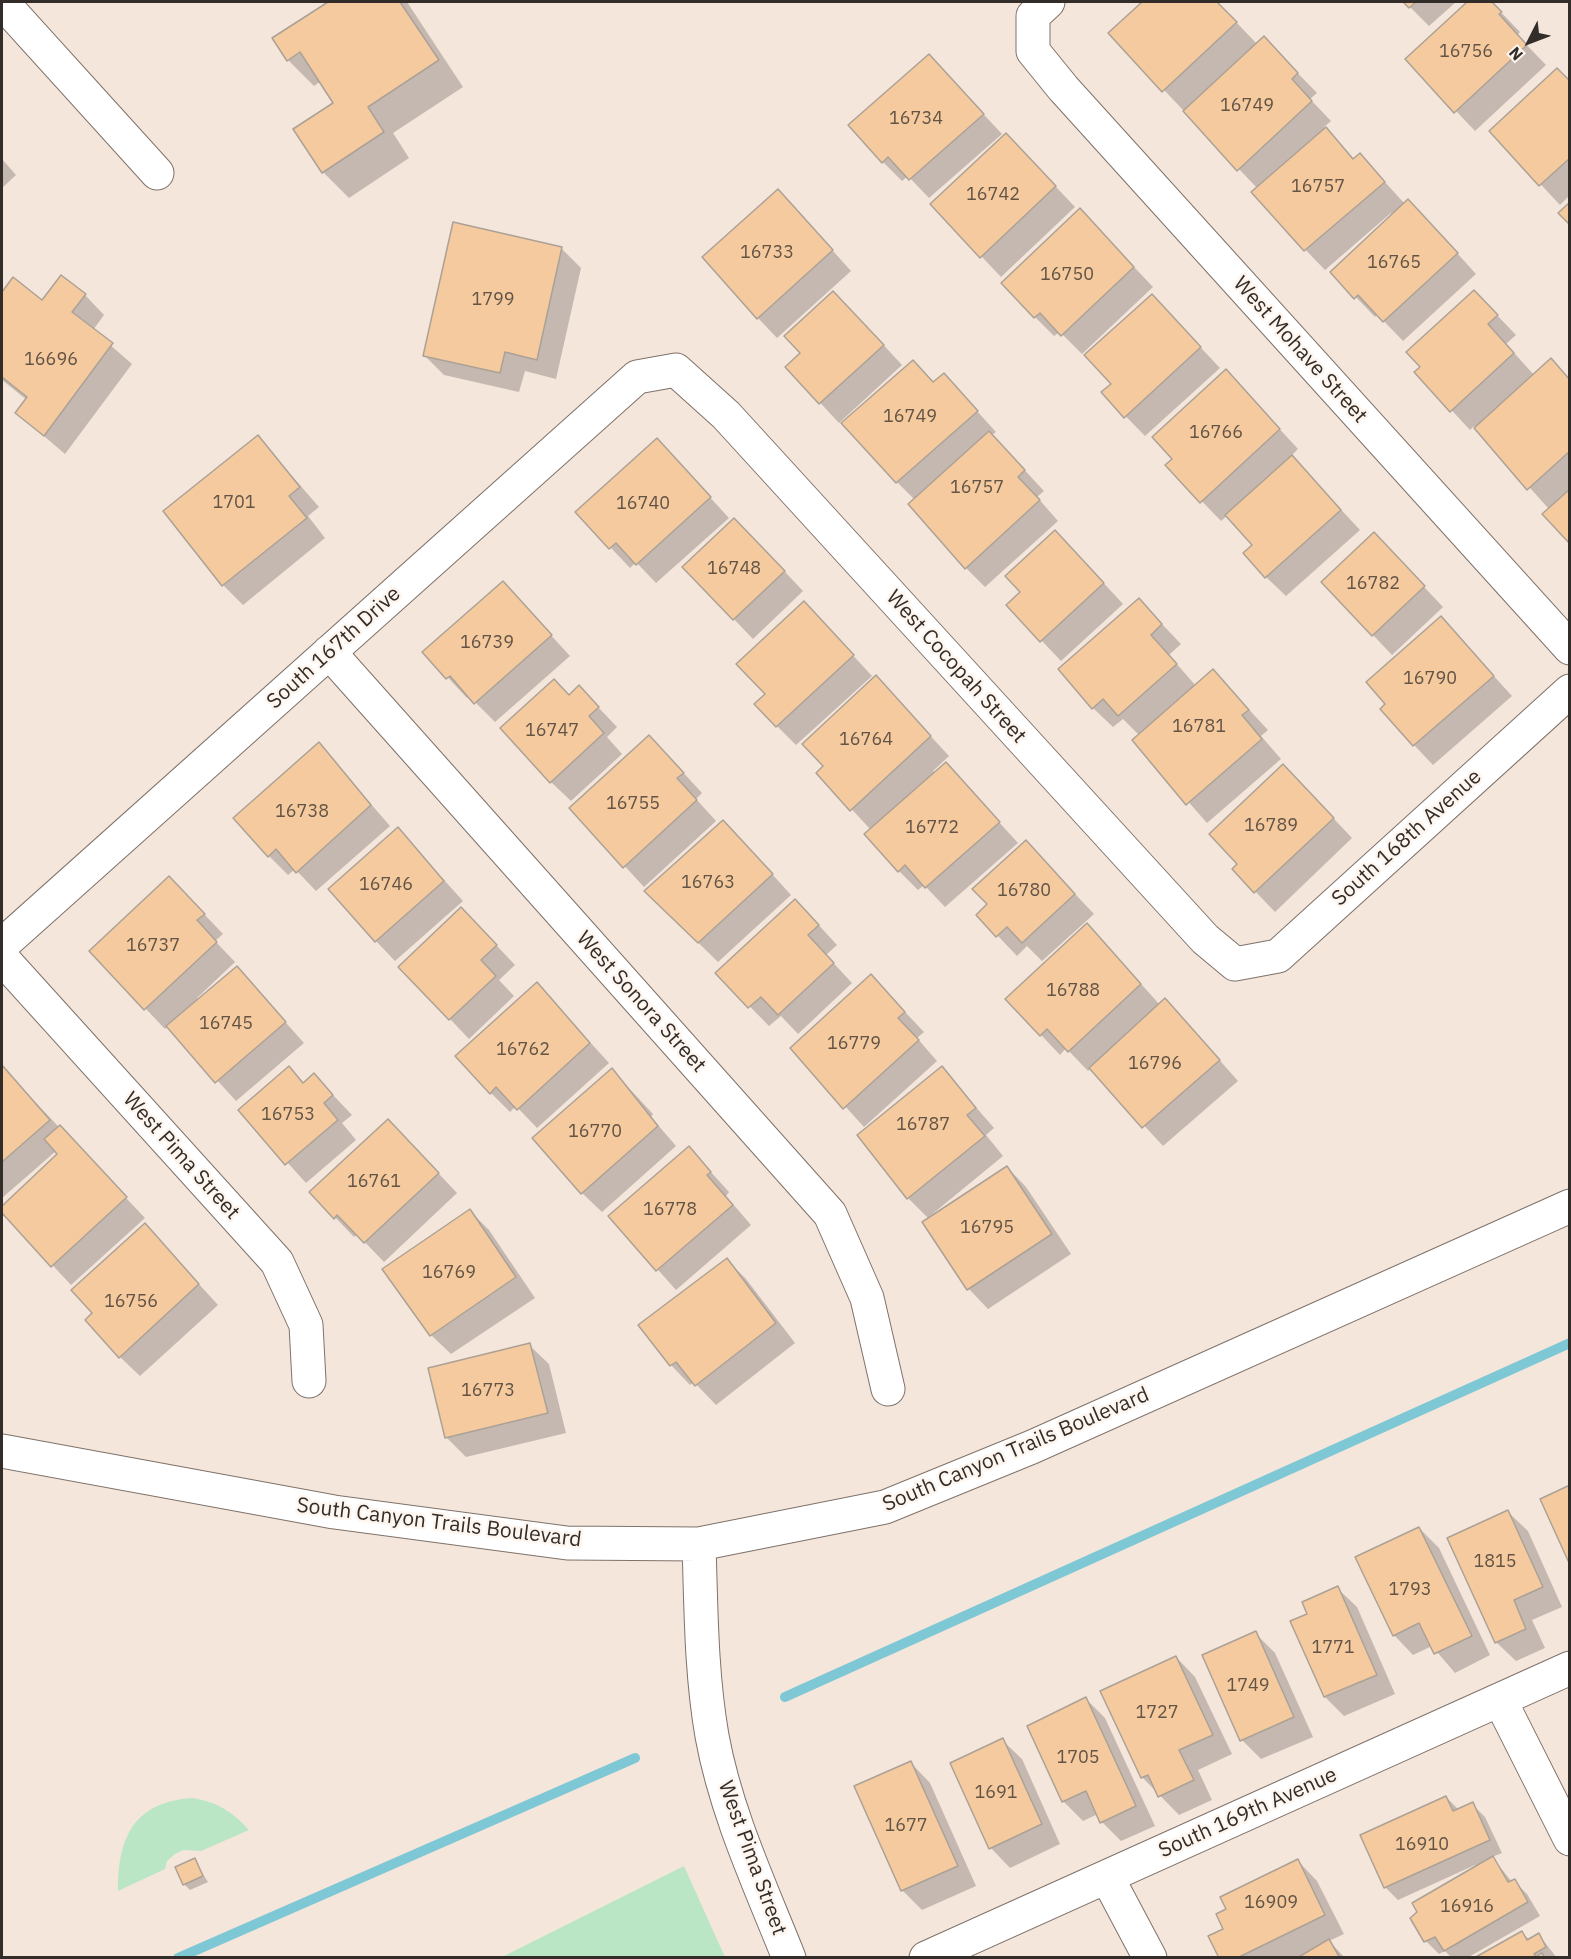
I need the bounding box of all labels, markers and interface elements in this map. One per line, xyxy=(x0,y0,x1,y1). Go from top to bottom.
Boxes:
north arrow xyxy=(1499,12,1559,72)
house number: 16756 xyxy=(1439,41,1493,63)
text: N xyxy=(1504,43,1527,65)
house number: 16749 xyxy=(1220,95,1274,117)
house number: 16734 xyxy=(889,108,943,130)
house number: 16757 xyxy=(1291,176,1345,198)
house number: 16742 xyxy=(966,184,1020,206)
house number: 16733 xyxy=(740,242,794,264)
house number: 16765 xyxy=(1367,252,1421,274)
house number: 16750 xyxy=(1040,264,1094,286)
street label: West Mohave Street xyxy=(1228,272,1372,428)
house number: 1799 xyxy=(471,289,515,311)
house number: 16696 xyxy=(24,349,78,371)
house number: 16749 xyxy=(883,406,937,428)
house number: 16766 xyxy=(1189,422,1243,444)
house number: 16757 xyxy=(950,477,1004,499)
house number: 1701 xyxy=(212,492,256,514)
house number: 16740 xyxy=(616,493,670,515)
house number: 16748 xyxy=(707,558,761,580)
house number: 16782 xyxy=(1346,573,1400,595)
street label: South 167th Drive xyxy=(262,581,406,715)
street label: West Cocopah Street xyxy=(881,585,1031,749)
house number: 16739 xyxy=(460,632,514,654)
house number: 16790 xyxy=(1403,668,1457,690)
house number: 16781 xyxy=(1172,716,1226,738)
house number: 16747 xyxy=(525,720,579,742)
house number: 16764 xyxy=(839,729,893,751)
street label: South 168th Avenue xyxy=(1327,764,1487,912)
house number: 16755 xyxy=(606,793,660,815)
house number: 16738 xyxy=(275,801,329,823)
house number: 16789 xyxy=(1244,815,1298,837)
house number: 16772 xyxy=(905,817,959,839)
house number: 16763 xyxy=(681,872,735,894)
house number: 16746 xyxy=(359,874,413,896)
house number: 16780 xyxy=(997,880,1051,902)
street label: West Sonora Street xyxy=(571,926,711,1078)
house number: 16737 xyxy=(126,935,180,957)
house number: 16788 xyxy=(1046,980,1100,1002)
house number: 16745 xyxy=(199,1013,253,1035)
house number: 16779 xyxy=(827,1033,881,1055)
house number: 16762 xyxy=(496,1039,550,1061)
house number: 16796 xyxy=(1128,1053,1182,1075)
street label: West Pima Street xyxy=(117,1087,245,1225)
house number: 16753 xyxy=(261,1104,315,1126)
house number: 16787 xyxy=(896,1114,950,1136)
house number: 16770 xyxy=(568,1121,622,1143)
house number: 16761 xyxy=(347,1171,401,1193)
house number: 16778 xyxy=(643,1199,697,1221)
house number: 16795 xyxy=(960,1217,1014,1239)
house number: 16769 xyxy=(422,1262,476,1284)
house number: 16756 xyxy=(104,1291,158,1313)
house number: 16773 xyxy=(461,1380,515,1402)
street label: South Canyon Trails Boulevard xyxy=(879,1382,1153,1518)
street label: South Canyon Trails Boulevard xyxy=(295,1493,583,1553)
house number: 1815 xyxy=(1473,1551,1517,1573)
house number: 1793 xyxy=(1388,1579,1432,1601)
house number: 1771 xyxy=(1311,1637,1355,1659)
house number: 1749 xyxy=(1226,1675,1270,1697)
house number: 1727 xyxy=(1135,1702,1179,1724)
house number: 1705 xyxy=(1056,1747,1100,1769)
street label: South 169th Avenue xyxy=(1155,1762,1341,1864)
street label: West Pima Street xyxy=(712,1777,792,1939)
house number: 1691 xyxy=(974,1782,1018,1804)
house number: 1677 xyxy=(884,1815,928,1837)
house number: 16910 xyxy=(1395,1834,1449,1856)
house number: 16909 xyxy=(1244,1892,1298,1914)
house number: 16916 xyxy=(1440,1896,1494,1918)

